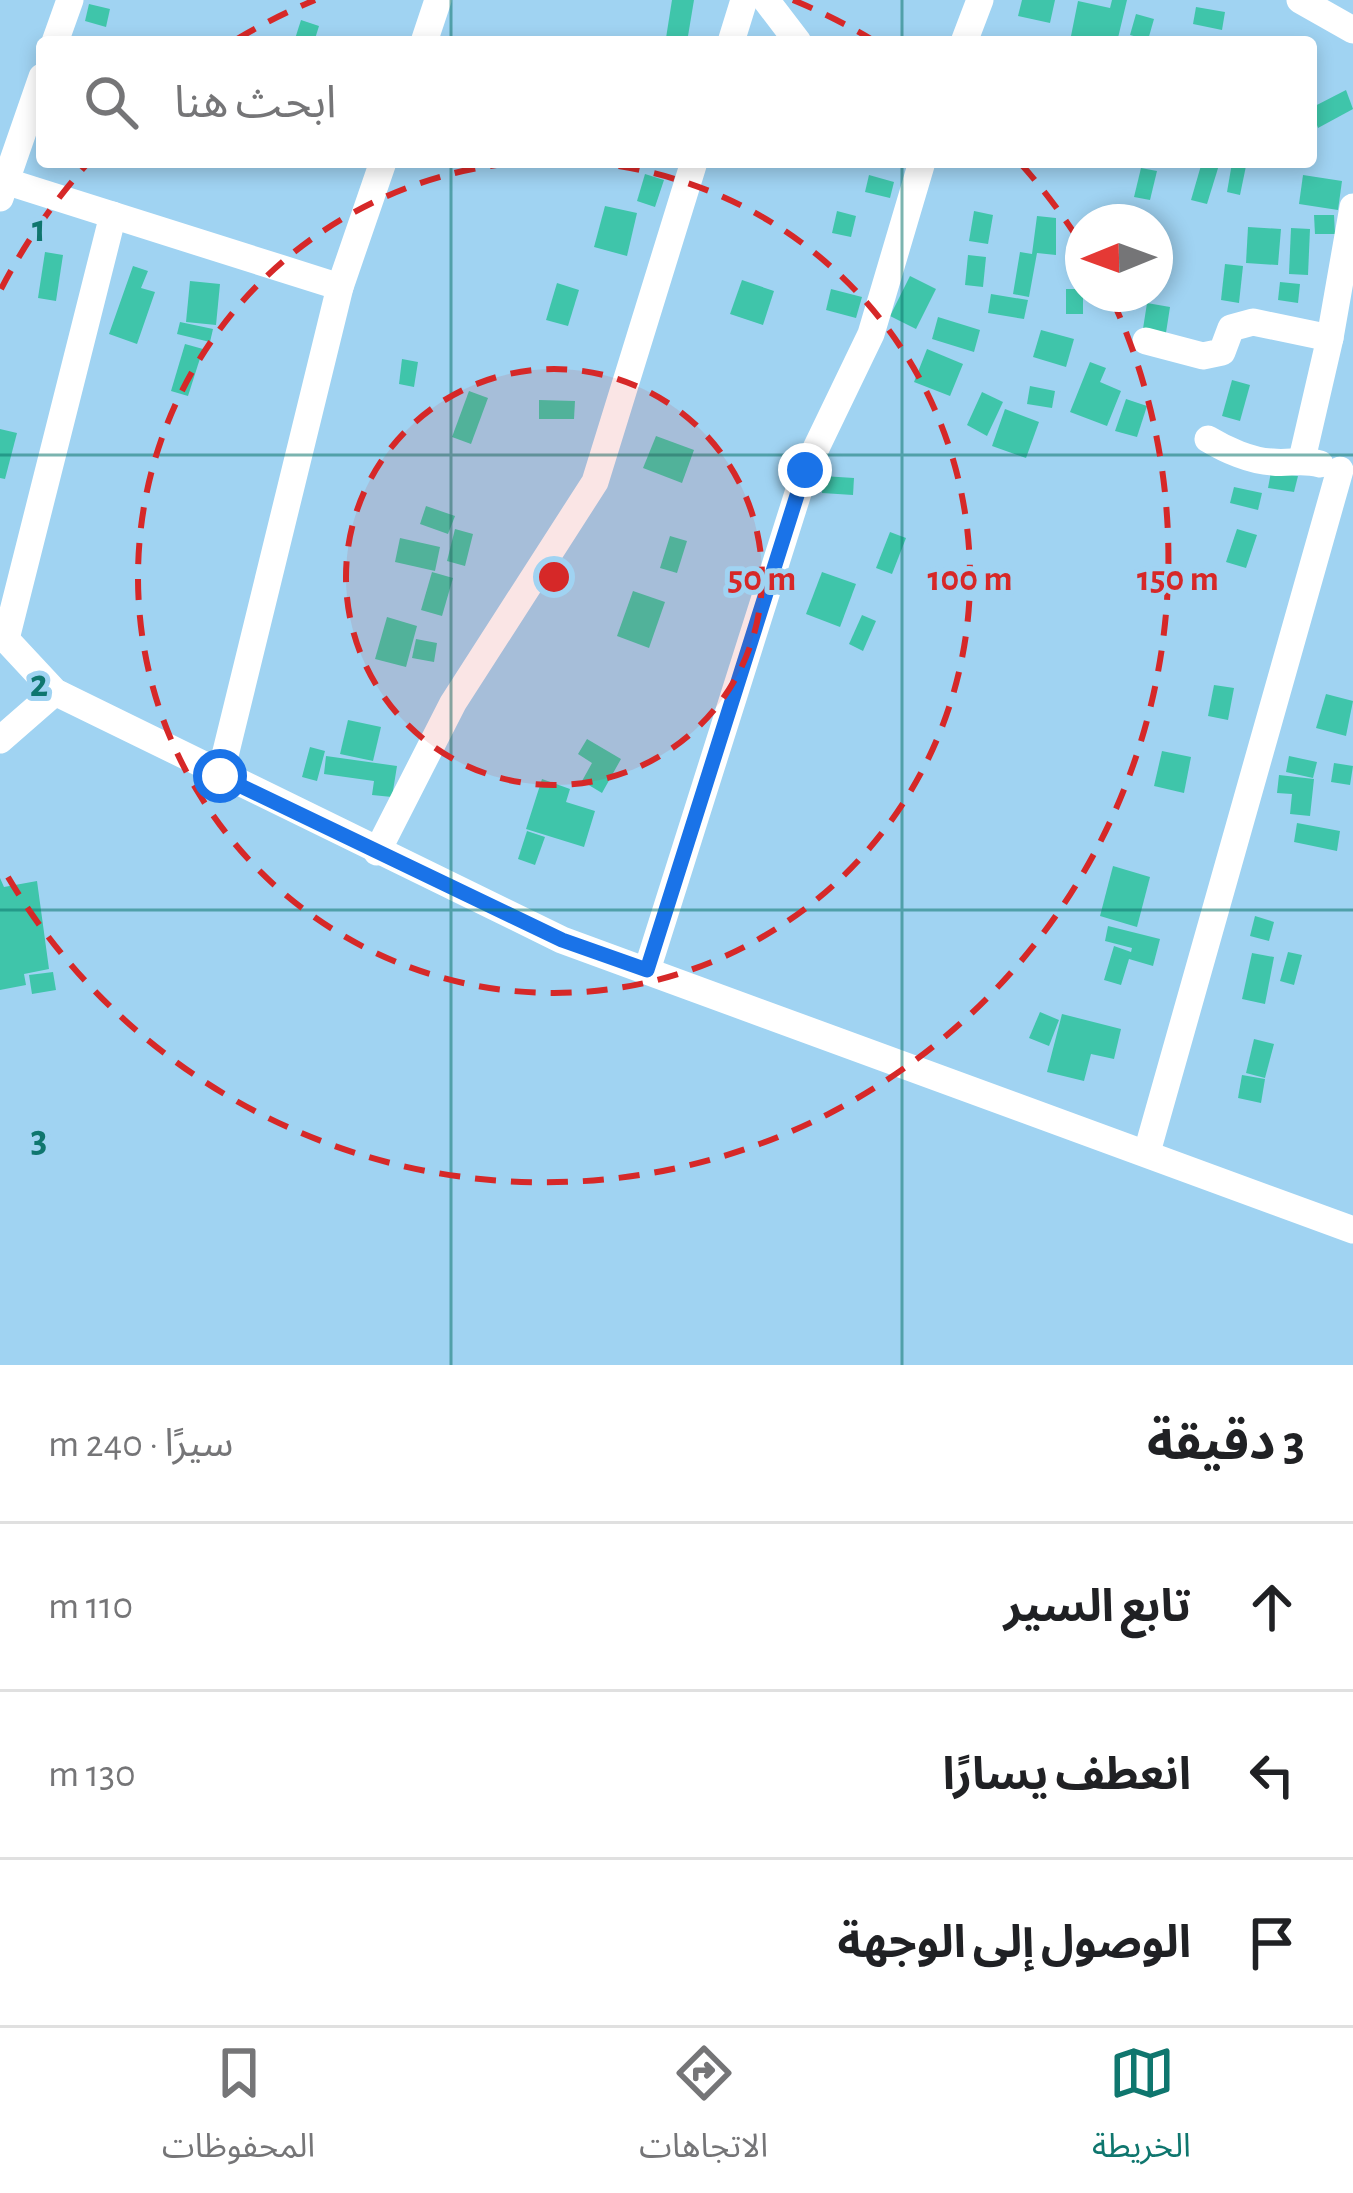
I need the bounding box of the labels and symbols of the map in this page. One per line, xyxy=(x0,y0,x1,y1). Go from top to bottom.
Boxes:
north arrow xyxy=(1065,204,1173,312)
text: 1 xyxy=(32,210,46,249)
route end xyxy=(778,443,832,497)
centre of rings xyxy=(533,556,575,598)
text: 50 m xyxy=(728,561,796,597)
text: 100 m xyxy=(928,561,1012,597)
text: 150 m xyxy=(1137,561,1219,597)
text: 2 xyxy=(30,665,48,704)
route start xyxy=(193,749,247,803)
text: 3 xyxy=(31,1120,47,1159)

